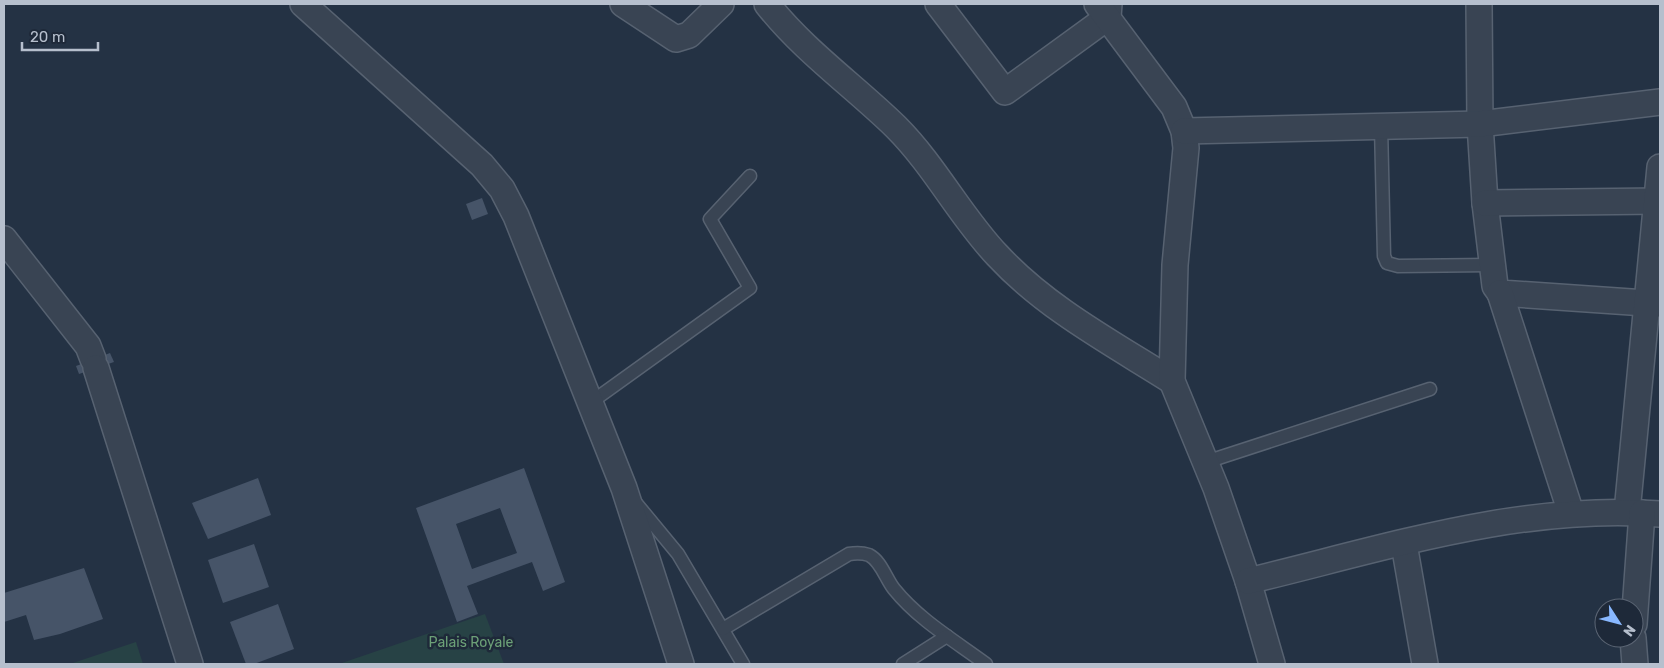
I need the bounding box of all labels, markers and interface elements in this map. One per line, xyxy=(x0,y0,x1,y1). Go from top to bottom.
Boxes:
scale bar xyxy=(22,20,99,52)
text: 20 m xyxy=(30,28,65,46)
north arrow xyxy=(1594,598,1644,648)
text: N xyxy=(1619,621,1639,639)
park label: Palais Royale xyxy=(429,634,514,651)

